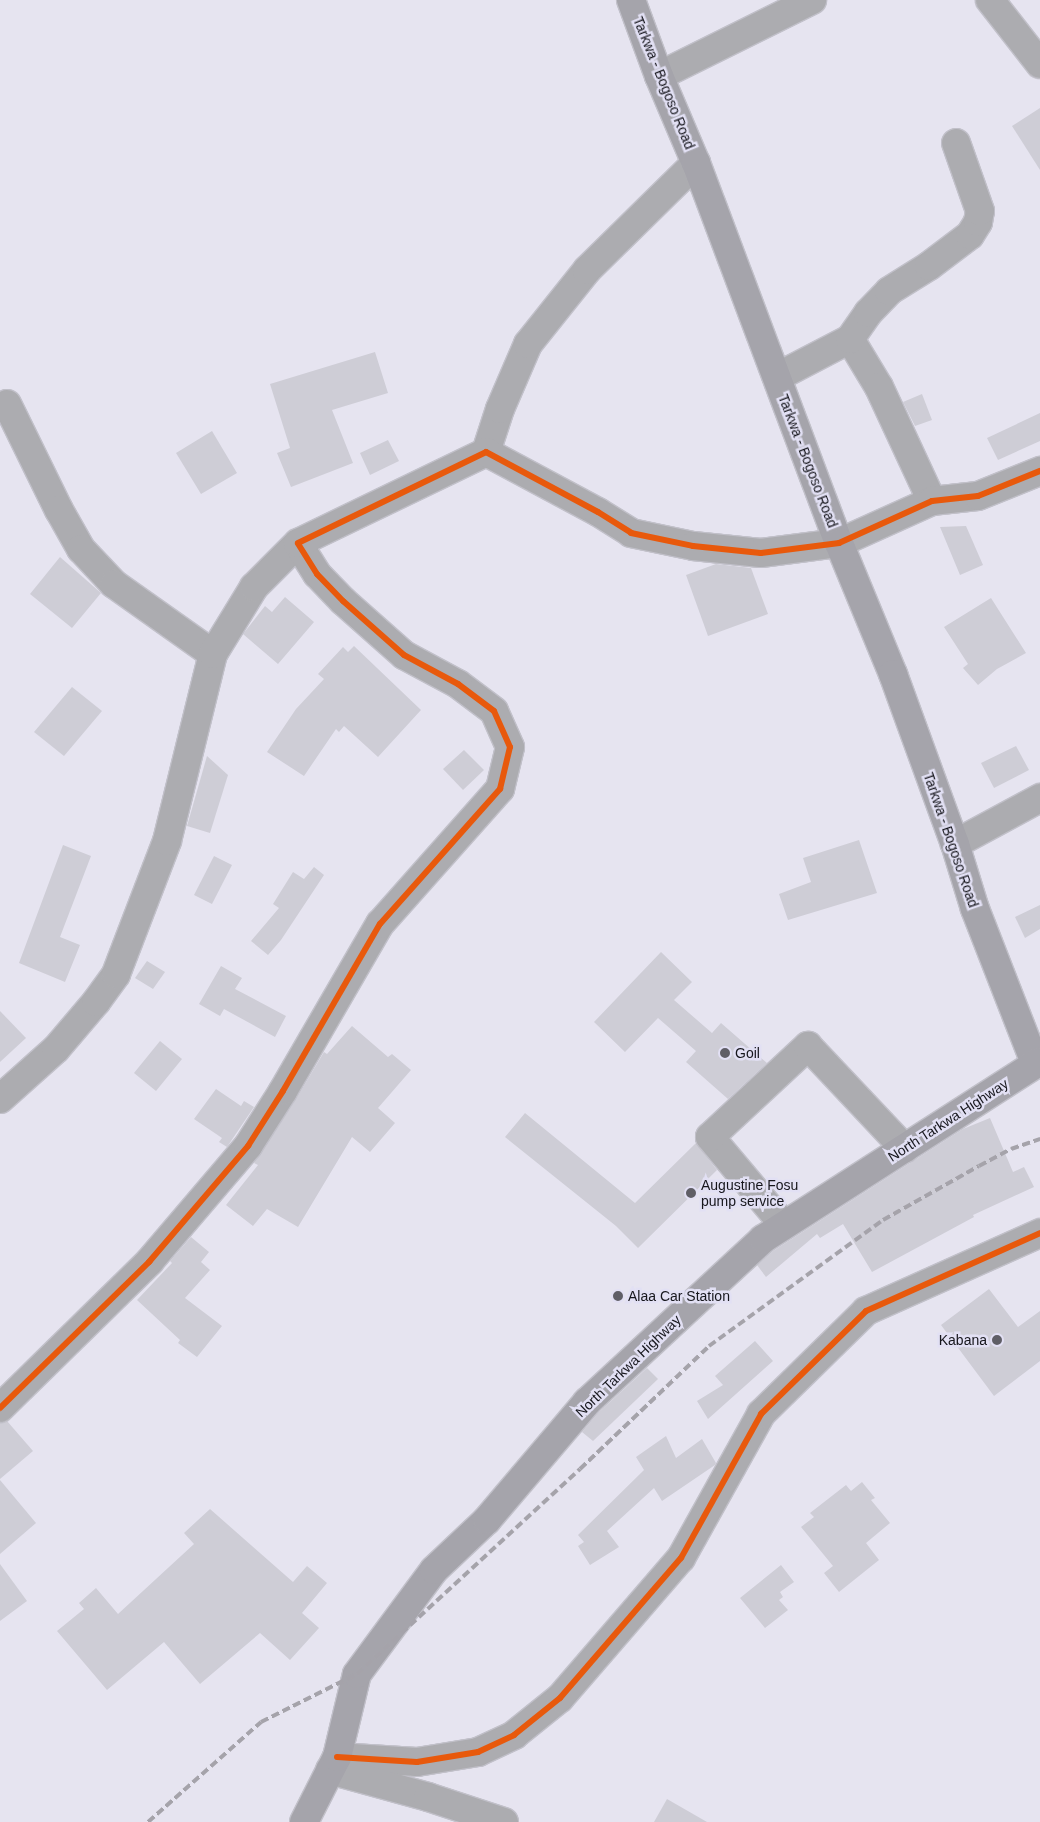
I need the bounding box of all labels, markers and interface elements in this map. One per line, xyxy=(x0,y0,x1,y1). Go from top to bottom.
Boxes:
street label: Tarkwa - Bogoso Road xyxy=(630,14,698,152)
street label: Tarkwa - Bogoso Road xyxy=(775,392,841,530)
street label: Tarkwa - Bogoso Road xyxy=(920,770,982,910)
place label: Goil xyxy=(735,1045,760,1061)
marker: Goil xyxy=(719,1047,731,1059)
street label: North Tarkwa Highway xyxy=(885,1075,1011,1165)
place label: Augustine Fosu pump service xyxy=(701,1177,798,1210)
marker: Augustine Fosu pump service xyxy=(685,1187,697,1199)
place label: Alaa Car Station xyxy=(628,1288,730,1304)
marker: Alaa Car Station xyxy=(612,1290,624,1302)
street label: North Tarkwa Highway xyxy=(572,1311,684,1421)
place label: Kabana xyxy=(939,1332,987,1348)
marker: Kabana xyxy=(991,1334,1003,1346)

